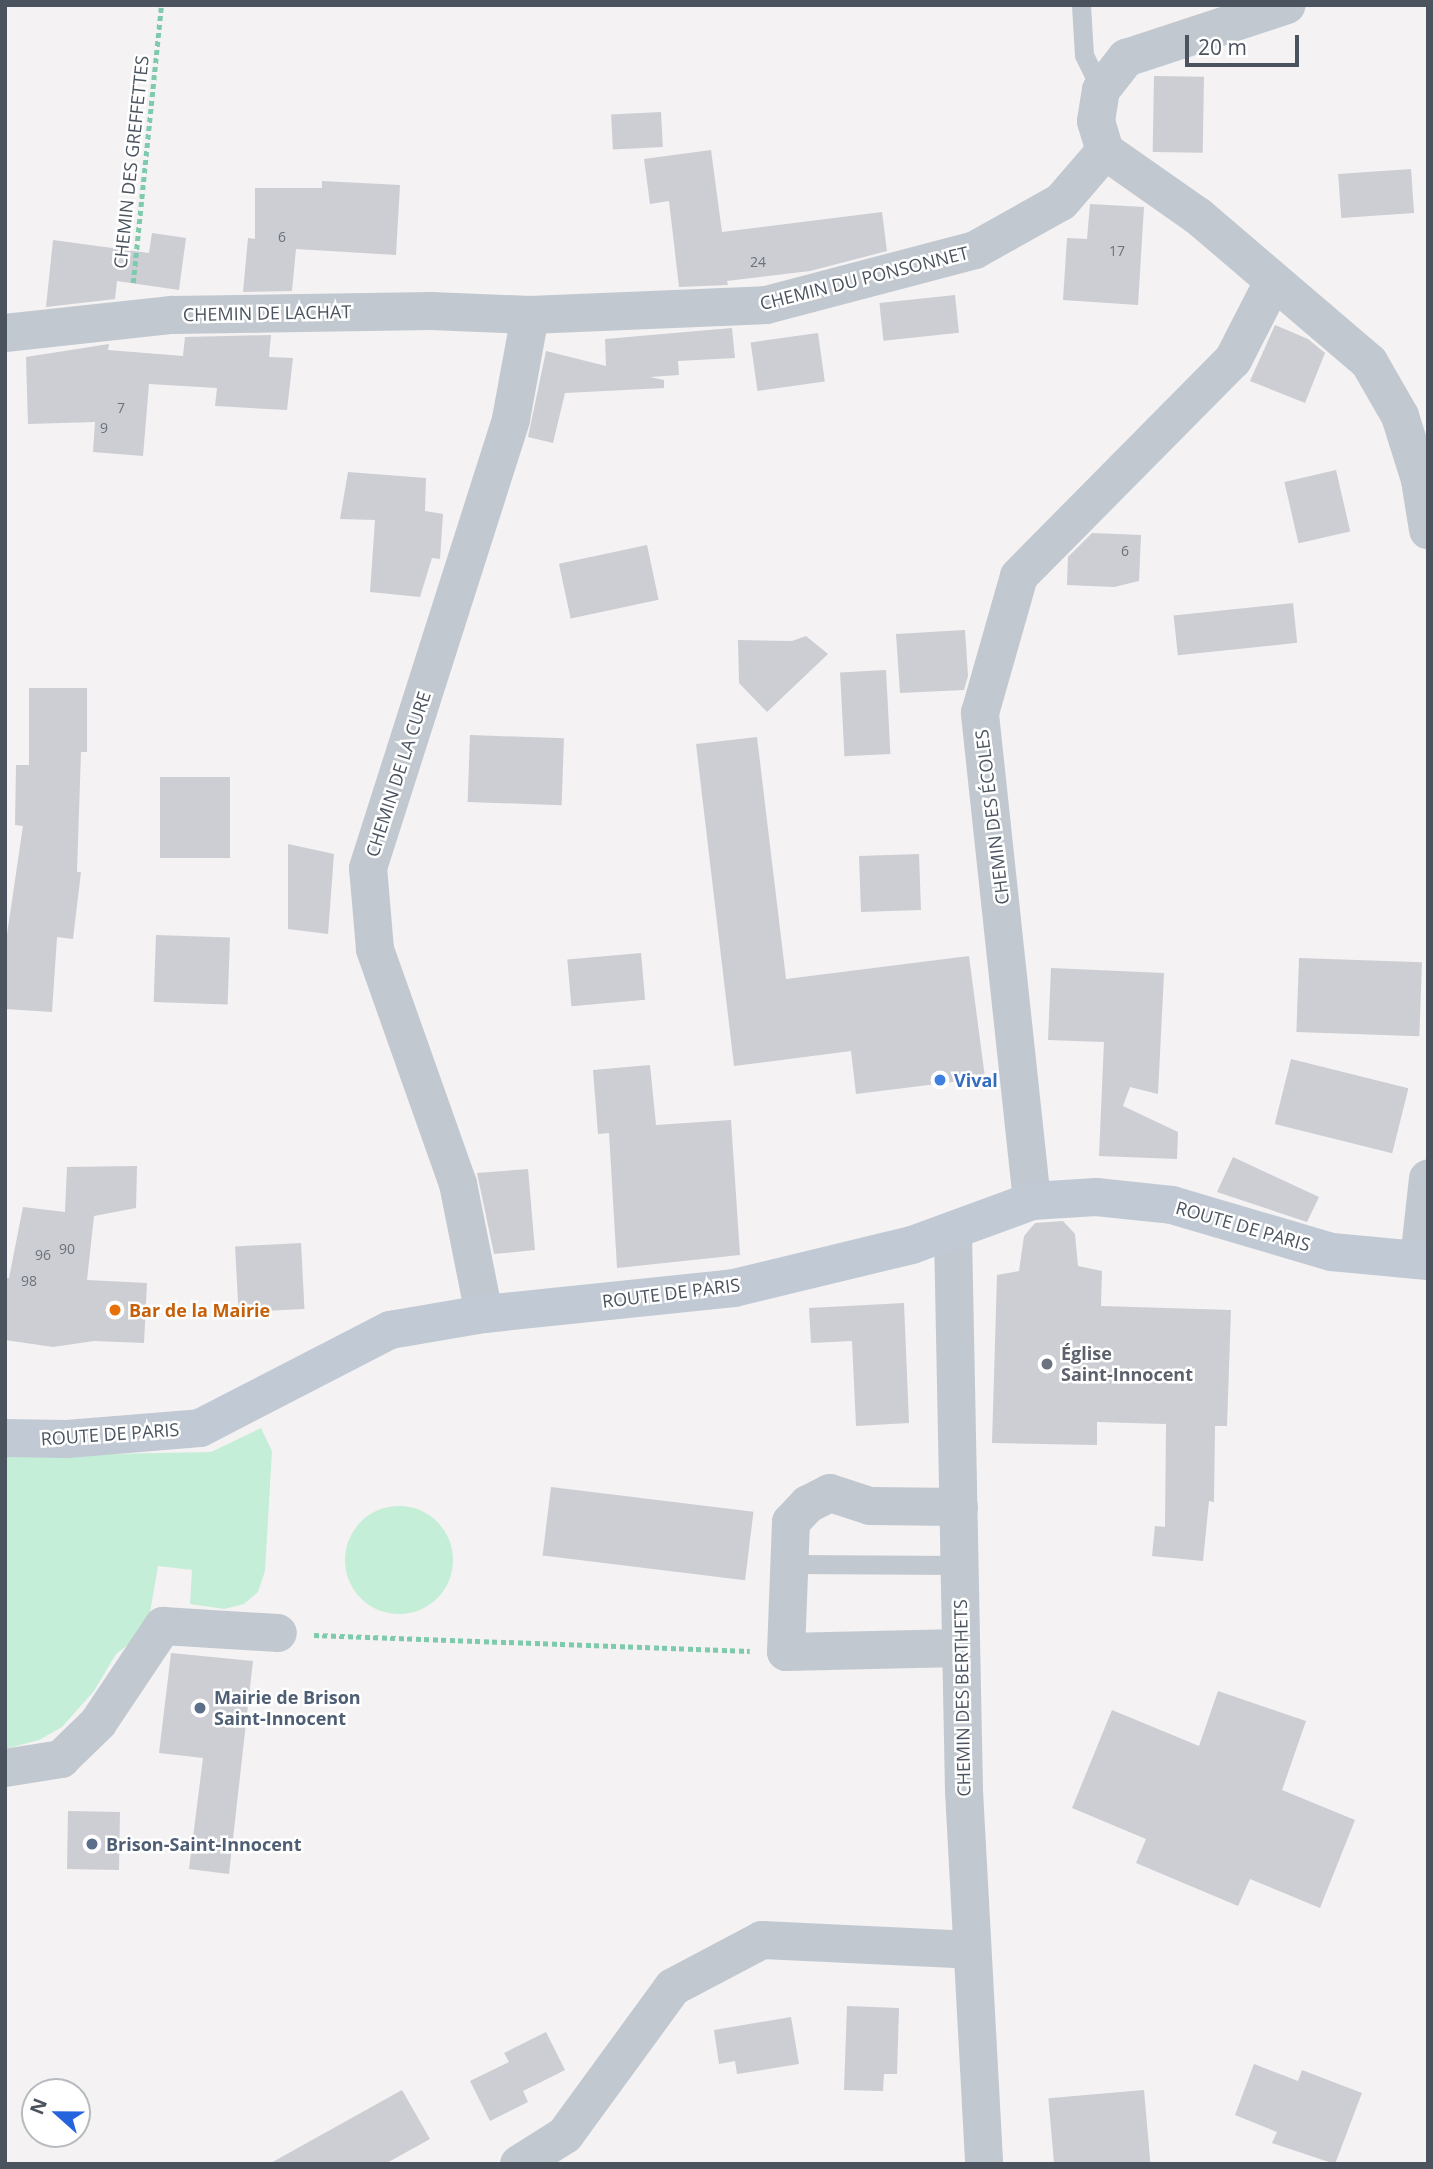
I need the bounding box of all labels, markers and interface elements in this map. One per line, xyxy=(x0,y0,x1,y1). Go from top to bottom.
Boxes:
scale bar xyxy=(1188,21,1302,65)
text: 20 m xyxy=(1198,33,1247,61)
street label: CHEMIN DES GREFFETTES xyxy=(109,54,153,270)
house number: 6 xyxy=(278,229,286,245)
street label: CHEMIN DU PONSONNET xyxy=(757,242,971,314)
house number: 17 xyxy=(1109,243,1125,259)
house number: 24 xyxy=(750,254,766,270)
street label: CHEMIN DE LACHAT xyxy=(183,301,351,325)
house number: 7 xyxy=(117,400,125,416)
house number: 9 xyxy=(100,420,108,436)
house number: 6 xyxy=(1121,543,1129,559)
street label: CHEMIN DE LA CURE xyxy=(361,688,435,860)
street label: CHEMIN DES ÉCOLES xyxy=(971,728,1013,906)
place label: Vival xyxy=(954,1069,998,1091)
marker: Vival xyxy=(932,1072,948,1088)
street label: ROUTE DE PARIS xyxy=(1173,1196,1313,1256)
house number: 90 xyxy=(59,1241,75,1257)
house number: 96 xyxy=(35,1247,51,1263)
house number: 98 xyxy=(21,1273,37,1289)
street label: ROUTE DE PARIS xyxy=(601,1274,741,1312)
place label: Bar de la Mairie xyxy=(129,1299,270,1321)
marker: Bar de la Mairie xyxy=(107,1302,123,1318)
place label: Église Saint-Innocent xyxy=(1061,1343,1193,1386)
marker: Église Saint-Innocent xyxy=(1039,1356,1055,1372)
street label: ROUTE DE PARIS xyxy=(40,1418,180,1450)
street label: CHEMIN DES BERTHETS xyxy=(949,1599,975,1797)
place label: Mairie de Brison Saint-Innocent xyxy=(214,1687,361,1730)
marker: Mairie de Brison Saint-Innocent xyxy=(192,1700,208,1716)
place label: Brison-Saint-Innocent xyxy=(106,1833,301,1855)
marker: Brison-Saint-Innocent xyxy=(84,1836,100,1852)
north arrow xyxy=(21,2078,91,2148)
text: N xyxy=(23,2094,53,2118)

